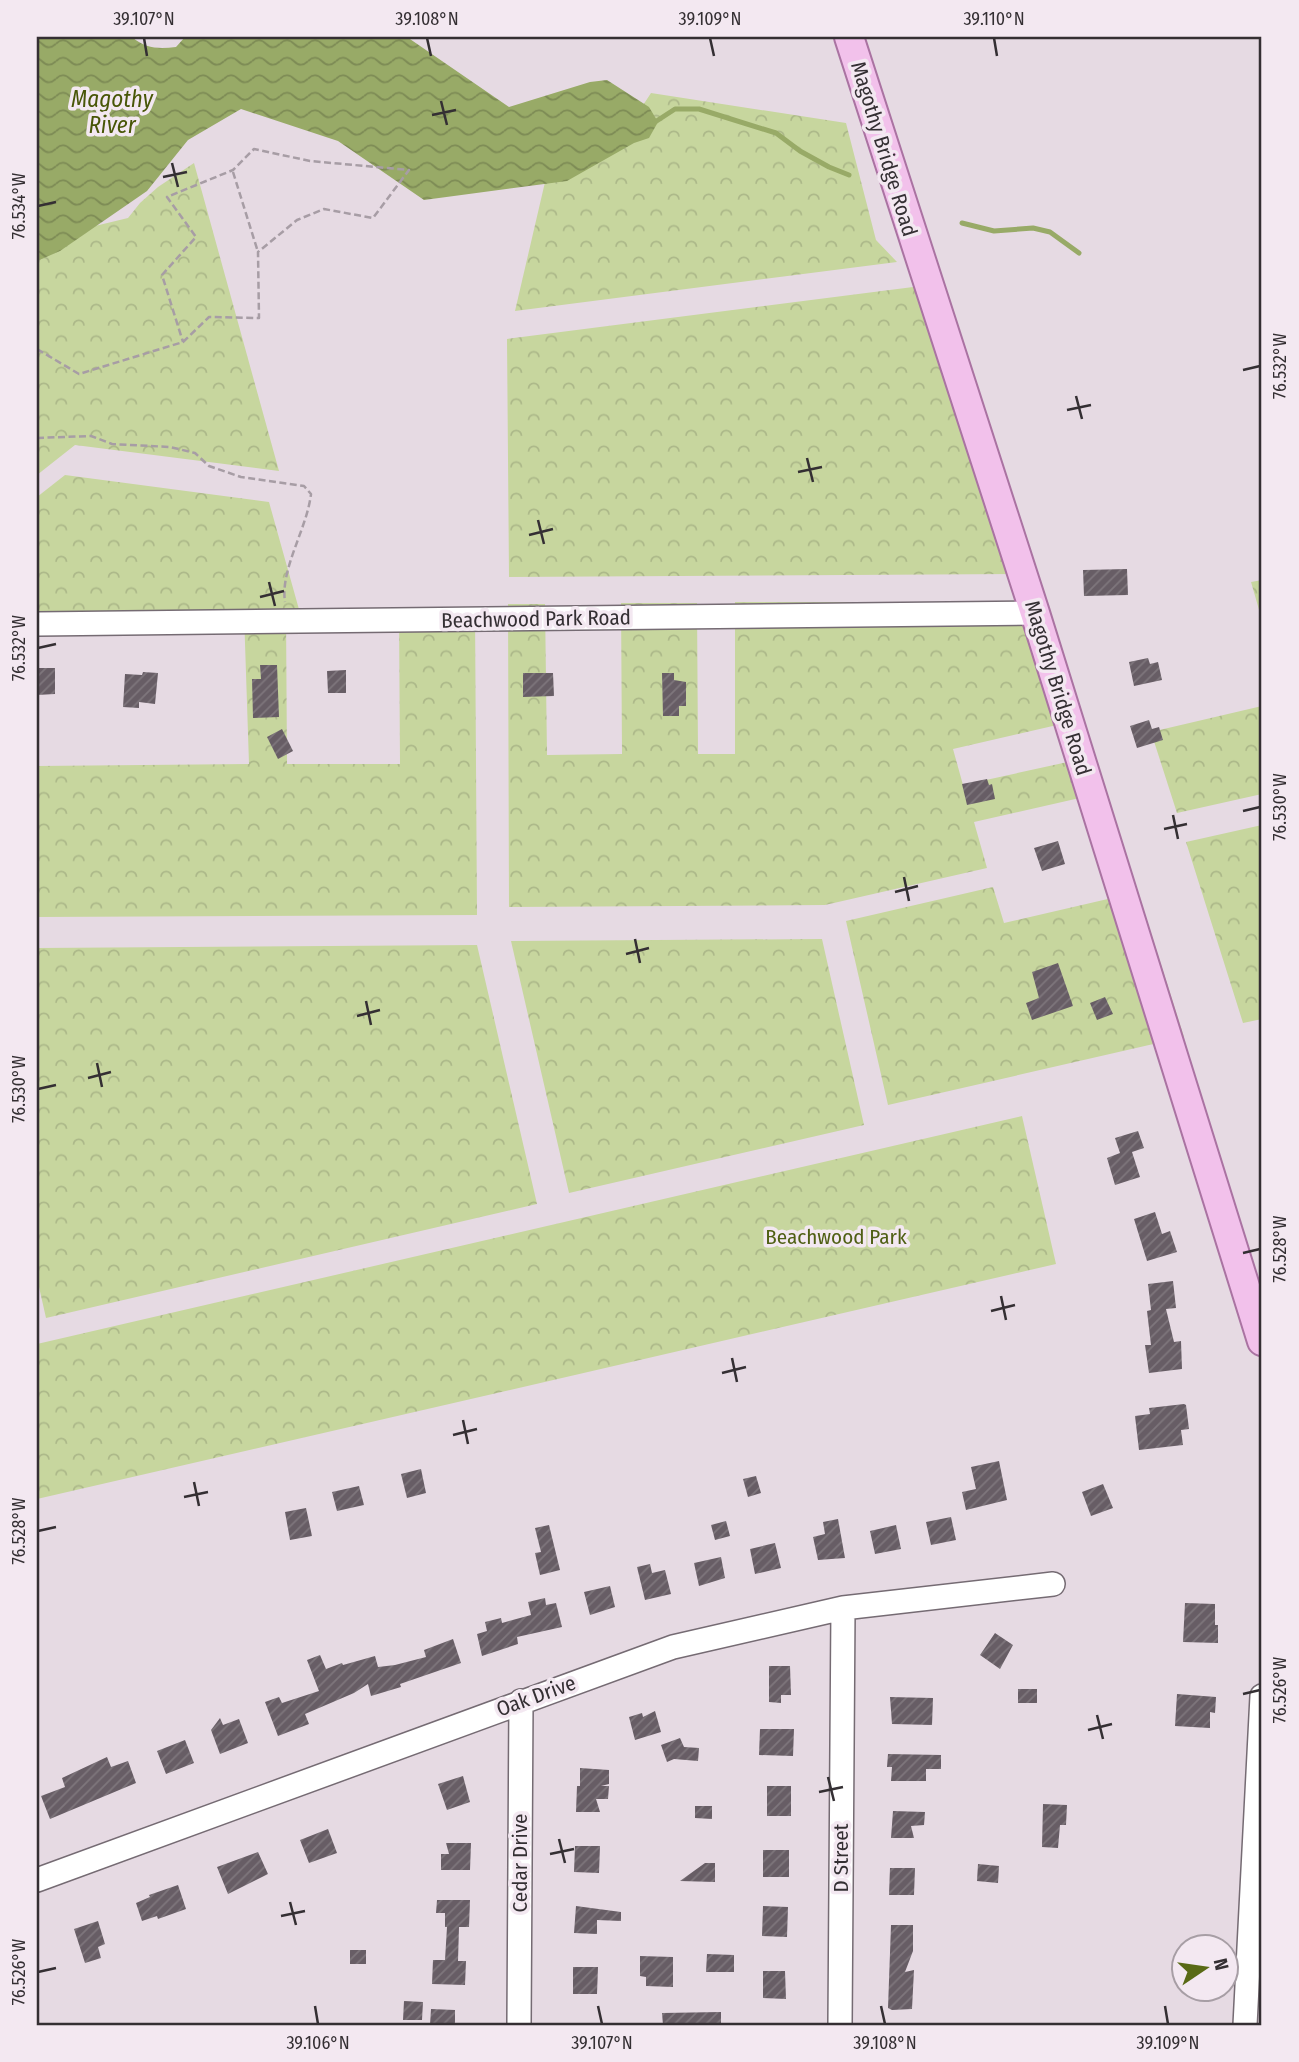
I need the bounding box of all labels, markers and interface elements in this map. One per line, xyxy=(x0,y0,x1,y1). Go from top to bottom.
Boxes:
text: 39.107°N xyxy=(113,8,175,30)
text: 39.108°N xyxy=(395,8,459,30)
text: 39.109°N xyxy=(678,8,742,30)
text: 39.110°N xyxy=(963,8,1025,30)
street label: Magothy Bridge Road xyxy=(845,58,923,240)
water label: Magothy River xyxy=(71,85,154,139)
text: 76.534°W xyxy=(8,172,30,239)
text: 76.532°W xyxy=(1269,333,1291,399)
street label: Magothy Bridge Road xyxy=(1019,597,1097,779)
street label: Beachwood Park Road xyxy=(441,604,631,634)
text: 76.532°W xyxy=(8,615,30,681)
text: 76.530°W xyxy=(1269,773,1291,841)
text: 76.530°W xyxy=(8,1055,30,1123)
text: 76.528°W xyxy=(1269,1215,1291,1282)
park label: Beachwood Park xyxy=(765,1224,907,1250)
text: 76.528°W xyxy=(8,1497,30,1564)
text: 76.526°W xyxy=(1269,1656,1291,1723)
street label: Oak Drive xyxy=(493,1670,579,1722)
street label: Cedar Drive xyxy=(507,1814,533,1912)
street label: D Street xyxy=(828,1823,854,1892)
north arrow xyxy=(1170,1932,1240,2002)
text: 76.526°W xyxy=(8,1938,30,2005)
text: N xyxy=(1209,1956,1234,1972)
text: 39.106°N xyxy=(286,2032,350,2054)
text: 39.107°N xyxy=(571,2032,633,2054)
text: 39.108°N xyxy=(853,2032,917,2054)
text: 39.109°N xyxy=(1136,2032,1200,2054)

